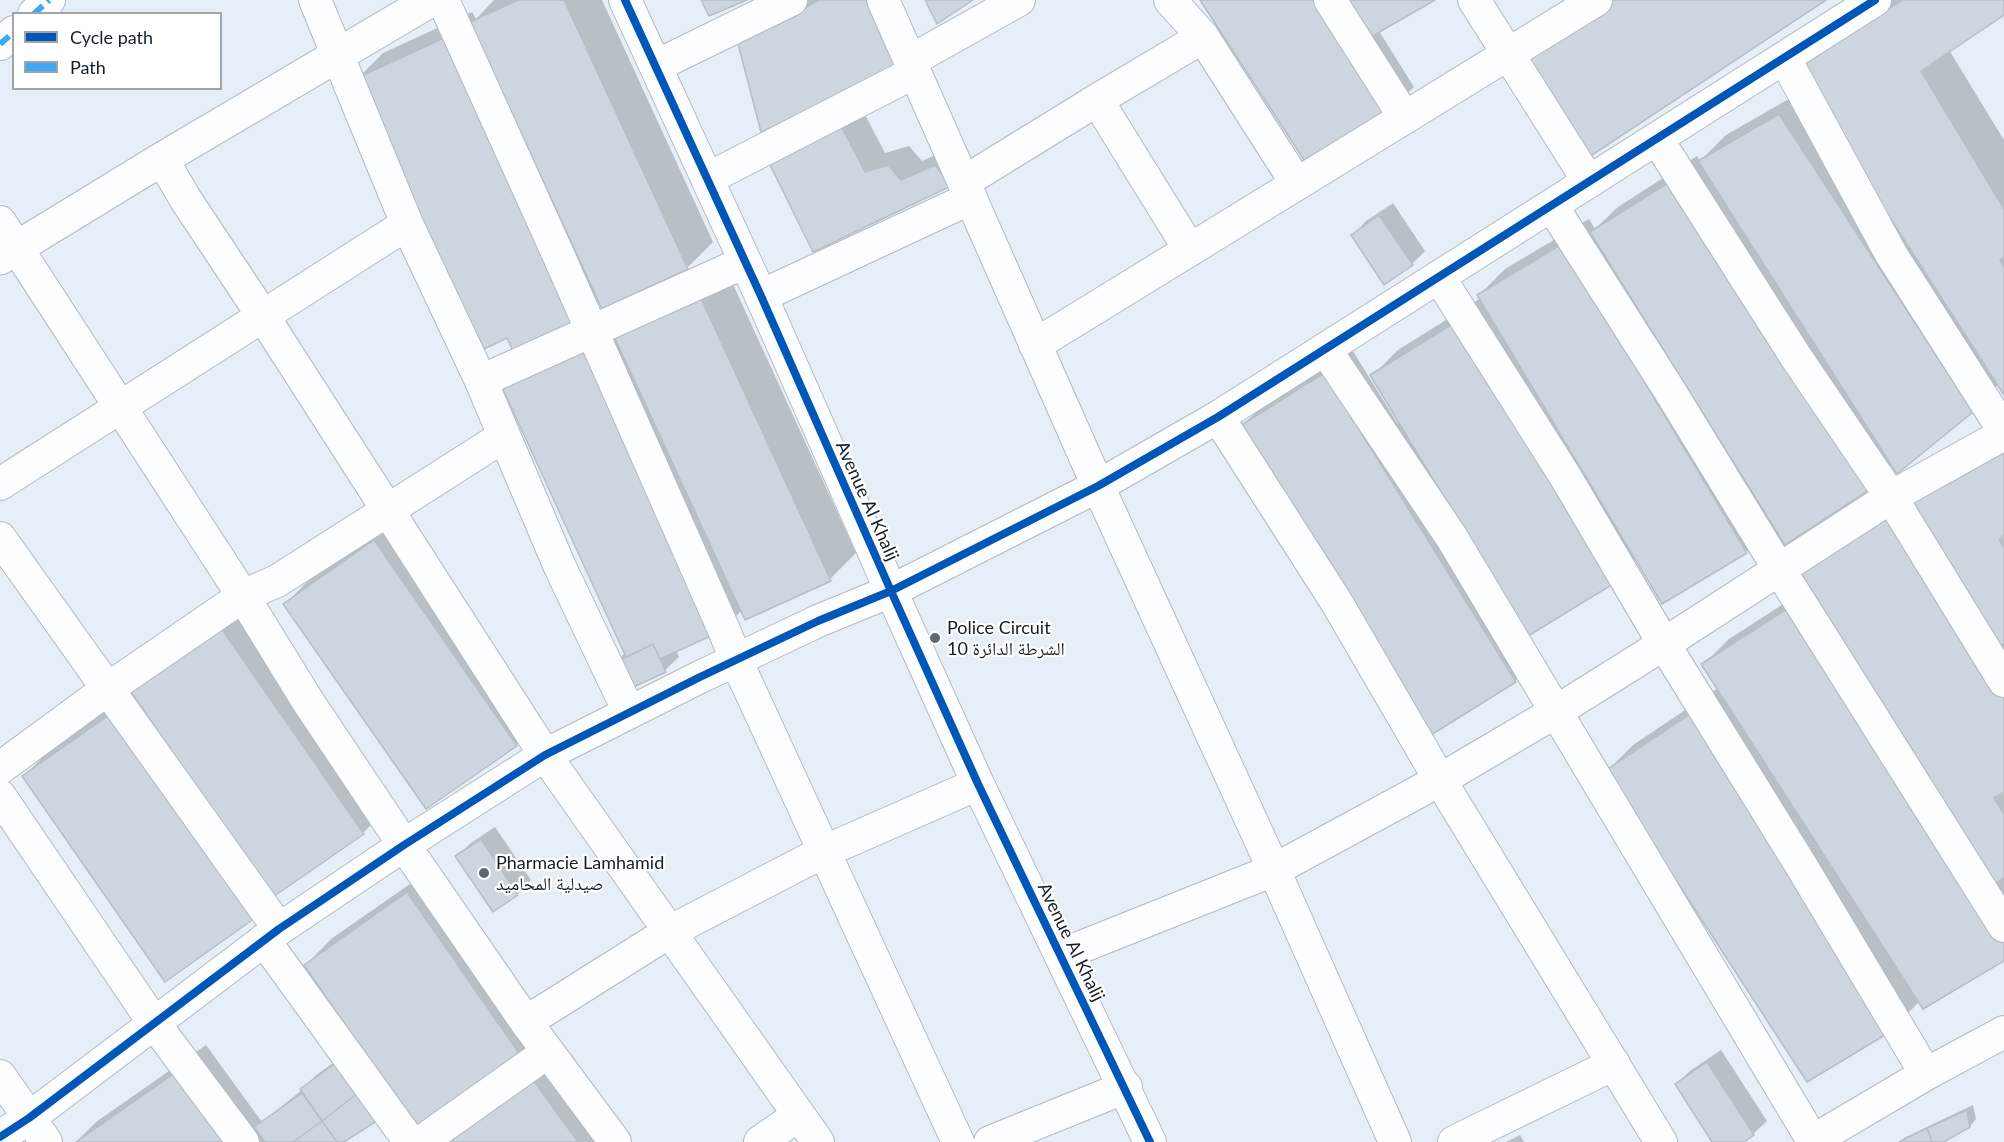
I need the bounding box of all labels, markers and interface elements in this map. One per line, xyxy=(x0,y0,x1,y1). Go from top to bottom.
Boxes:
legend xyxy=(12,12,222,90)
text: Cycle path xyxy=(70,26,153,48)
text: Path xyxy=(70,56,106,78)
street label: Avenue Al Khalij xyxy=(831,438,903,564)
place label: Police Circuit 10 الشرطة الدائرة xyxy=(947,617,1065,660)
marker: Police Circuit 10 الشرطة الدائرة xyxy=(928,631,942,645)
place label: Pharmacie Lamhamid صيدلية المحاميد xyxy=(496,852,664,894)
marker: Pharmacie Lamhamid صيدلية المحاميد xyxy=(477,866,491,880)
street label: Avenue Al Khalij xyxy=(1033,879,1109,1005)

